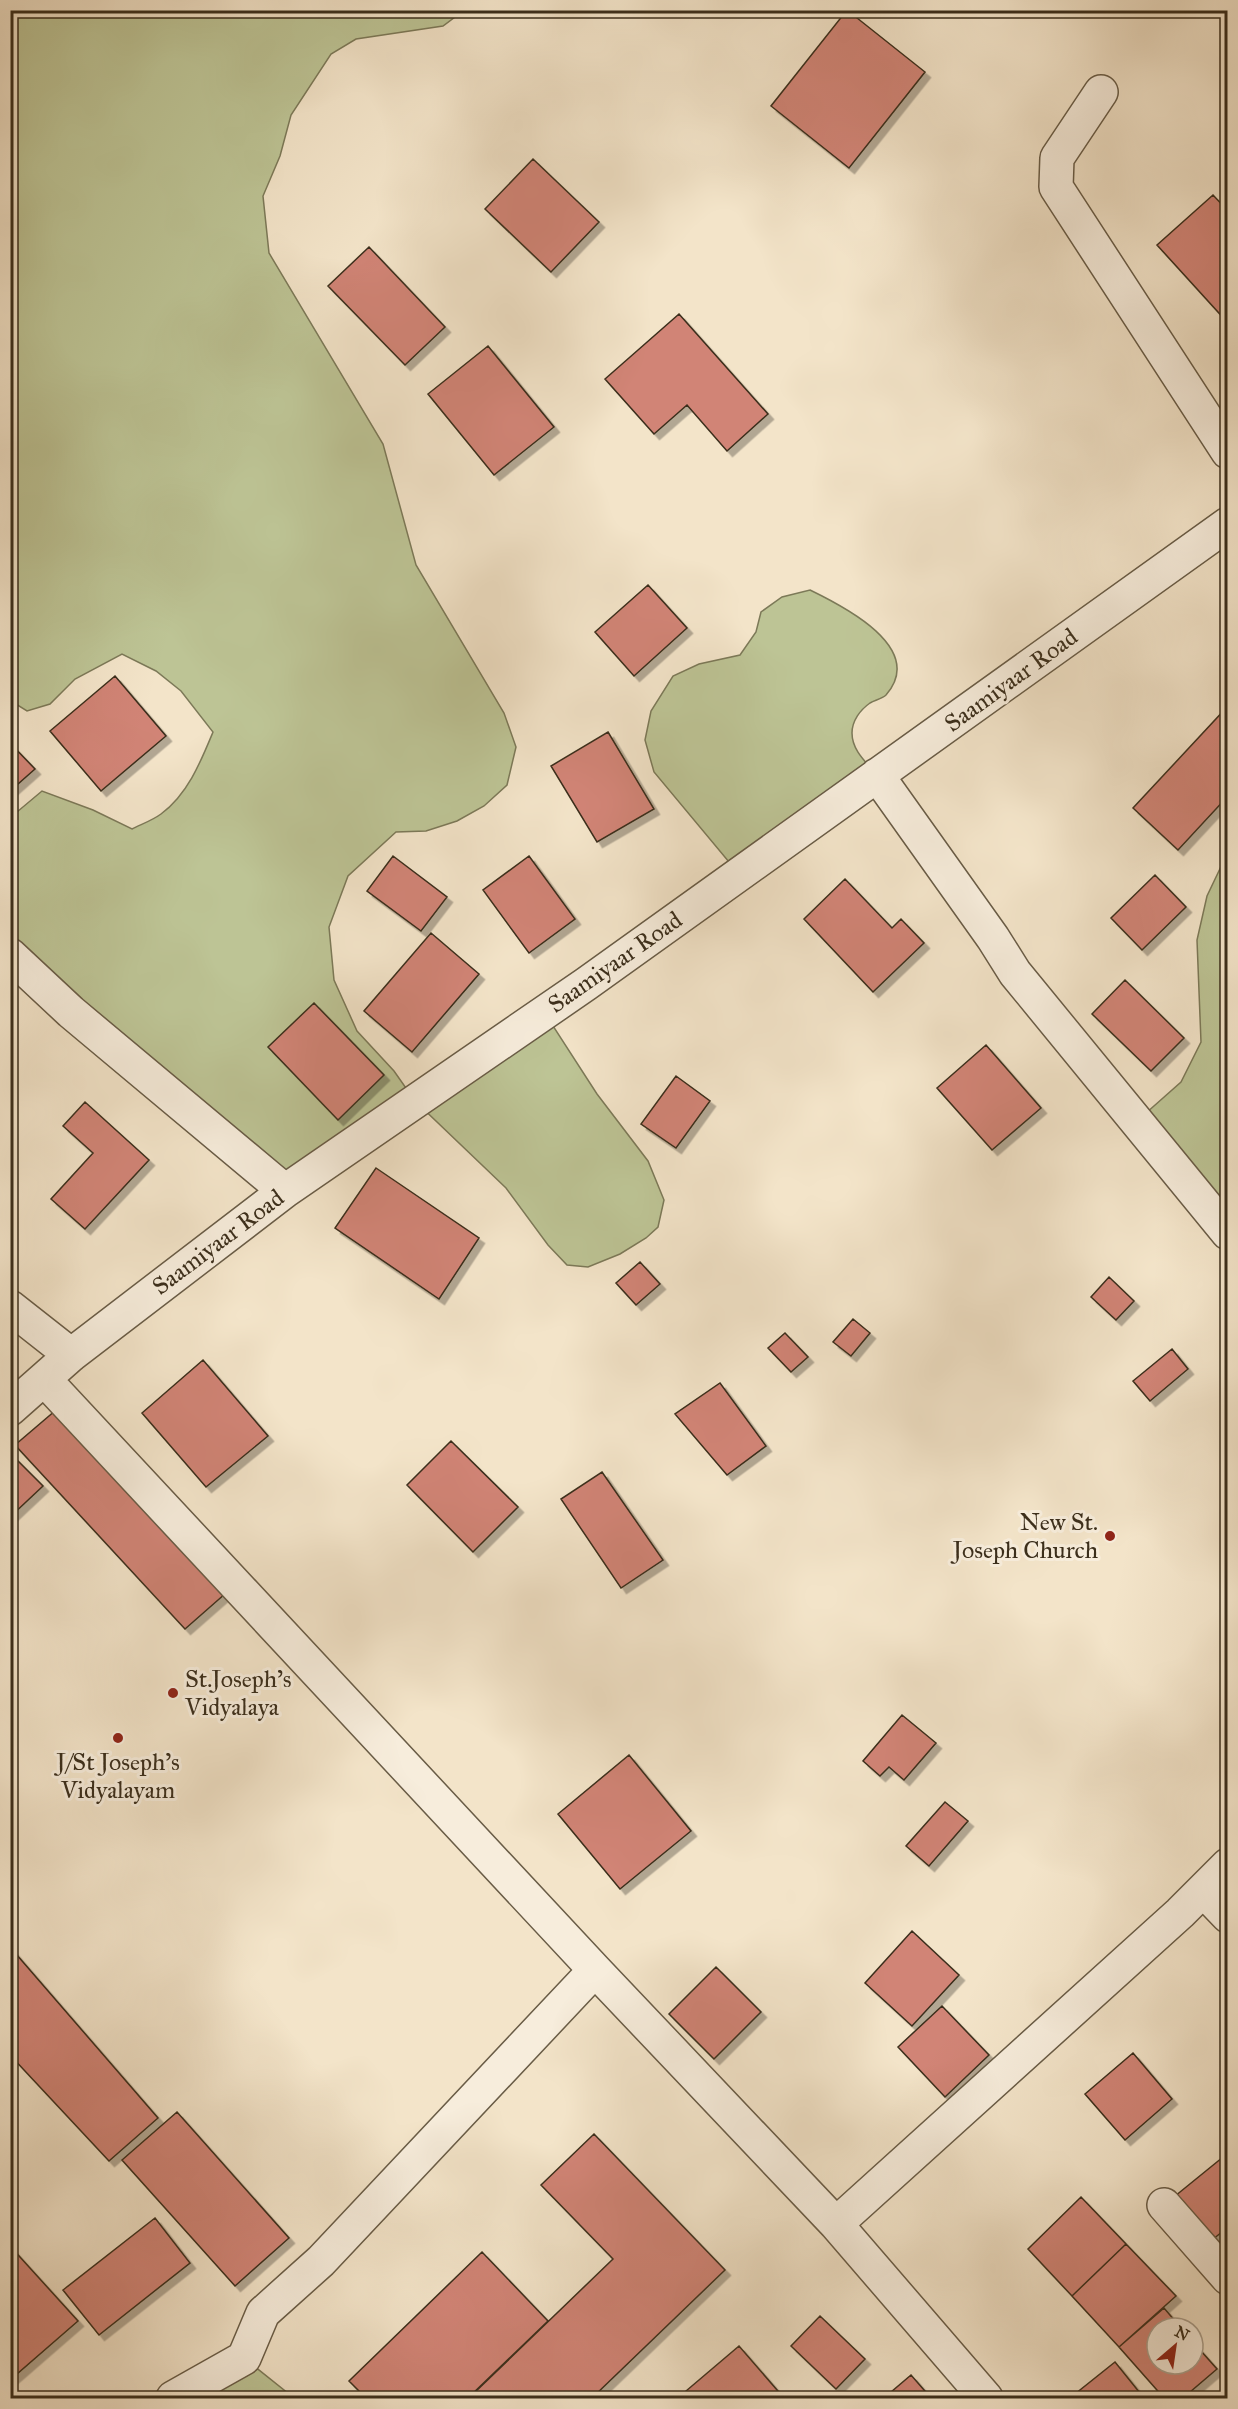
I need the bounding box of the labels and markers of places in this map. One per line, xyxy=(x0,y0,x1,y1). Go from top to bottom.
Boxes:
place label: New St. Joseph Church xyxy=(950,1507,1098,1565)
marker: New St. Joseph Church xyxy=(1103,1529,1117,1543)
place label: St.Joseph's Vidyalaya xyxy=(184,1664,292,1722)
marker: St.Joseph's Vidyalaya xyxy=(166,1686,180,1700)
marker: J/St Joseph's Vidyalayam xyxy=(111,1731,125,1745)
place label: J/St Joseph's Vidyalayam xyxy=(53,1747,180,1805)

